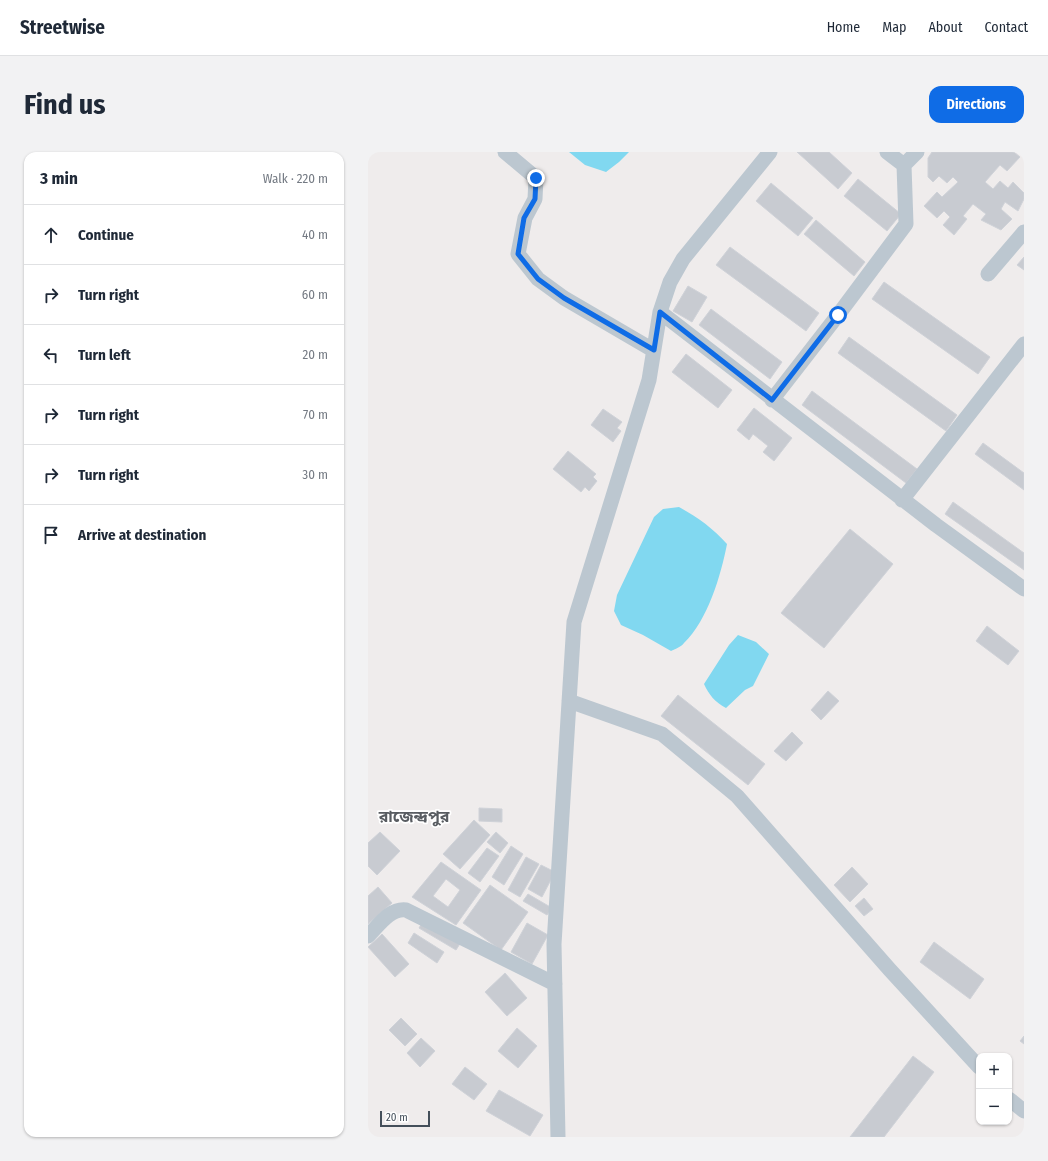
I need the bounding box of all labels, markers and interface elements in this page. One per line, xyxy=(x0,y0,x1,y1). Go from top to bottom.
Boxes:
text: Streetwise xyxy=(20,16,105,39)
text: Home xyxy=(827,19,860,36)
text: Map xyxy=(882,19,906,36)
text: About xyxy=(928,19,963,36)
text: Contact xyxy=(985,19,1028,36)
button: Directions xyxy=(929,86,1024,123)
text: Find us xyxy=(24,88,106,121)
text: 3 min xyxy=(40,168,78,189)
route end xyxy=(527,169,545,187)
text: Walk · 220 m xyxy=(263,171,328,186)
icon: ahead xyxy=(40,224,62,246)
text: Continue xyxy=(78,226,134,244)
text: 40 m xyxy=(302,227,328,242)
icon: right xyxy=(40,284,62,306)
text: Turn right xyxy=(78,286,139,304)
text: 60 m xyxy=(302,287,328,302)
route start xyxy=(829,306,847,324)
icon: left xyxy=(40,344,62,366)
text: Turn left xyxy=(78,346,131,364)
text: 20 m xyxy=(302,347,328,362)
icon: right xyxy=(40,404,62,426)
text: Turn right xyxy=(78,406,139,424)
text: 70 m xyxy=(303,407,328,422)
icon: right xyxy=(40,464,62,486)
text: Turn right xyxy=(78,466,139,484)
text: 30 m xyxy=(302,467,328,482)
icon: arrive xyxy=(40,524,62,546)
text: Arrive at destination xyxy=(78,526,206,544)
district label: রাজেন্দ্রপুর xyxy=(378,807,450,827)
map controls xyxy=(976,1053,1012,1125)
button: + xyxy=(976,1053,1012,1089)
button: − xyxy=(976,1089,1012,1125)
scale bar xyxy=(380,1109,430,1128)
text: 20 m xyxy=(386,1111,408,1124)

